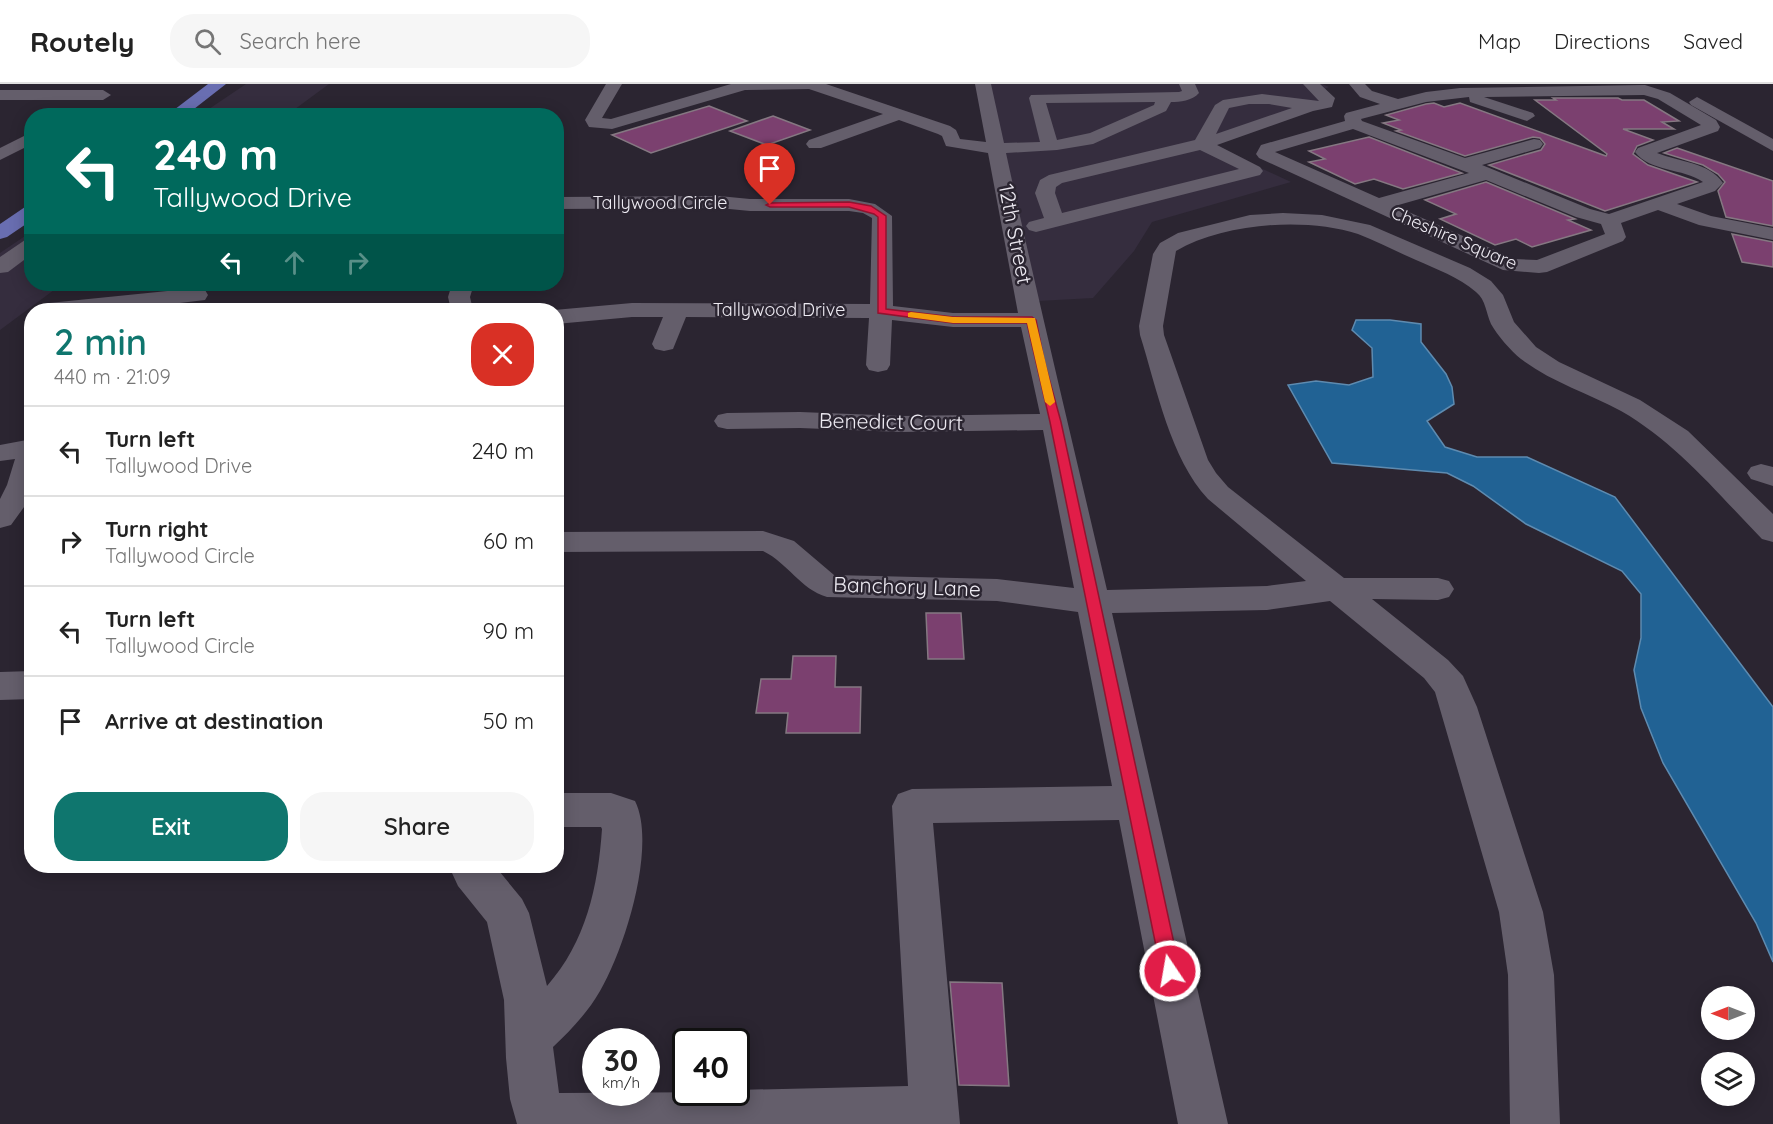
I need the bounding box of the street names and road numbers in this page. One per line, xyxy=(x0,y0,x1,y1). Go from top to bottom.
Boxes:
street label: 12th Street xyxy=(994,181,1038,286)
street label: Tallywood Circle xyxy=(593,191,727,214)
street label: Cheshire Square xyxy=(1387,201,1521,275)
street label: Tallywood Drive xyxy=(713,298,845,321)
street label: Benedict Court xyxy=(819,407,963,435)
street label: Banchory Lane xyxy=(833,570,981,602)

